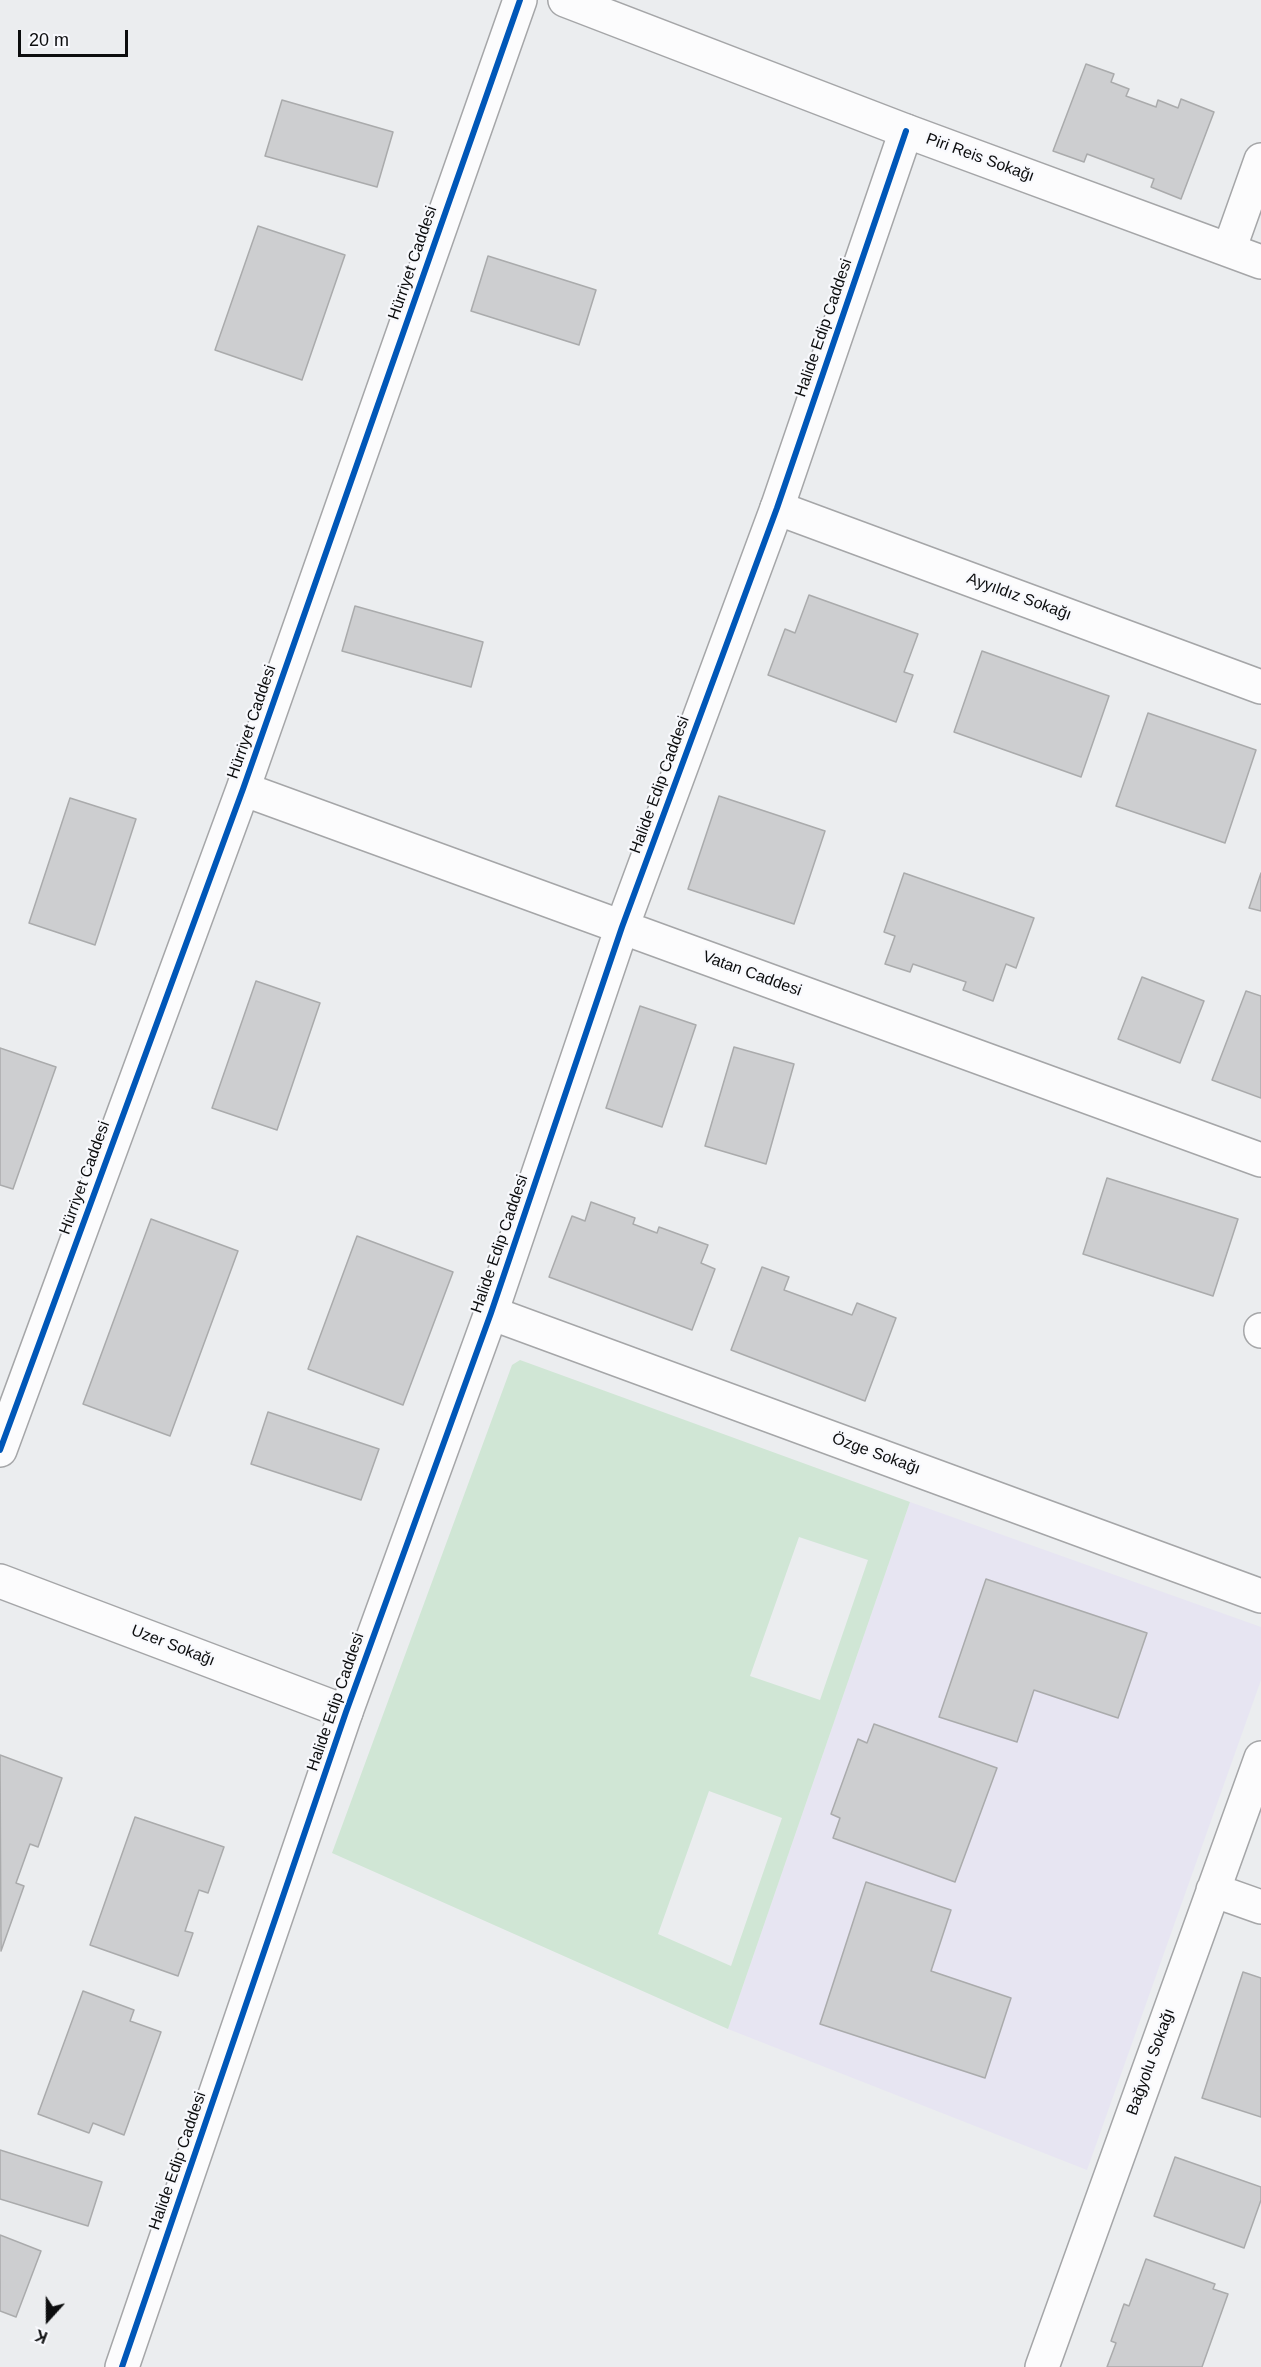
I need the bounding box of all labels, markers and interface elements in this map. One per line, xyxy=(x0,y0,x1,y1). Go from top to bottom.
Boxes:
scale bar xyxy=(21,18,130,56)
text: 20 m xyxy=(29,30,69,50)
street label: Piri Reis Sokağı xyxy=(923,130,1037,186)
street label: Hürriyet Caddesi xyxy=(385,204,441,322)
street label: Halide Edip Caddesi xyxy=(791,256,857,400)
street label: Ayyıldız Sokağı xyxy=(964,569,1074,625)
street label: Hürriyet Caddesi xyxy=(224,663,280,781)
street label: Halide Edip Caddesi xyxy=(626,714,694,856)
street label: Vatan Caddesi xyxy=(700,947,804,1001)
street label: Hürriyet Caddesi xyxy=(56,1119,114,1237)
street label: Halide Edip Caddesi xyxy=(467,1172,533,1316)
street label: Özge Sokağı xyxy=(829,1429,923,1479)
street label: Uzer Sokağı xyxy=(128,1621,218,1671)
street label: Halide Edip Caddesi xyxy=(303,1630,369,1774)
street label: Bağyolu Sokağı xyxy=(1123,2006,1179,2118)
street label: Halide Edip Caddesi xyxy=(145,2089,211,2233)
north arrow xyxy=(18,2289,78,2349)
text: K xyxy=(33,2326,50,2346)

